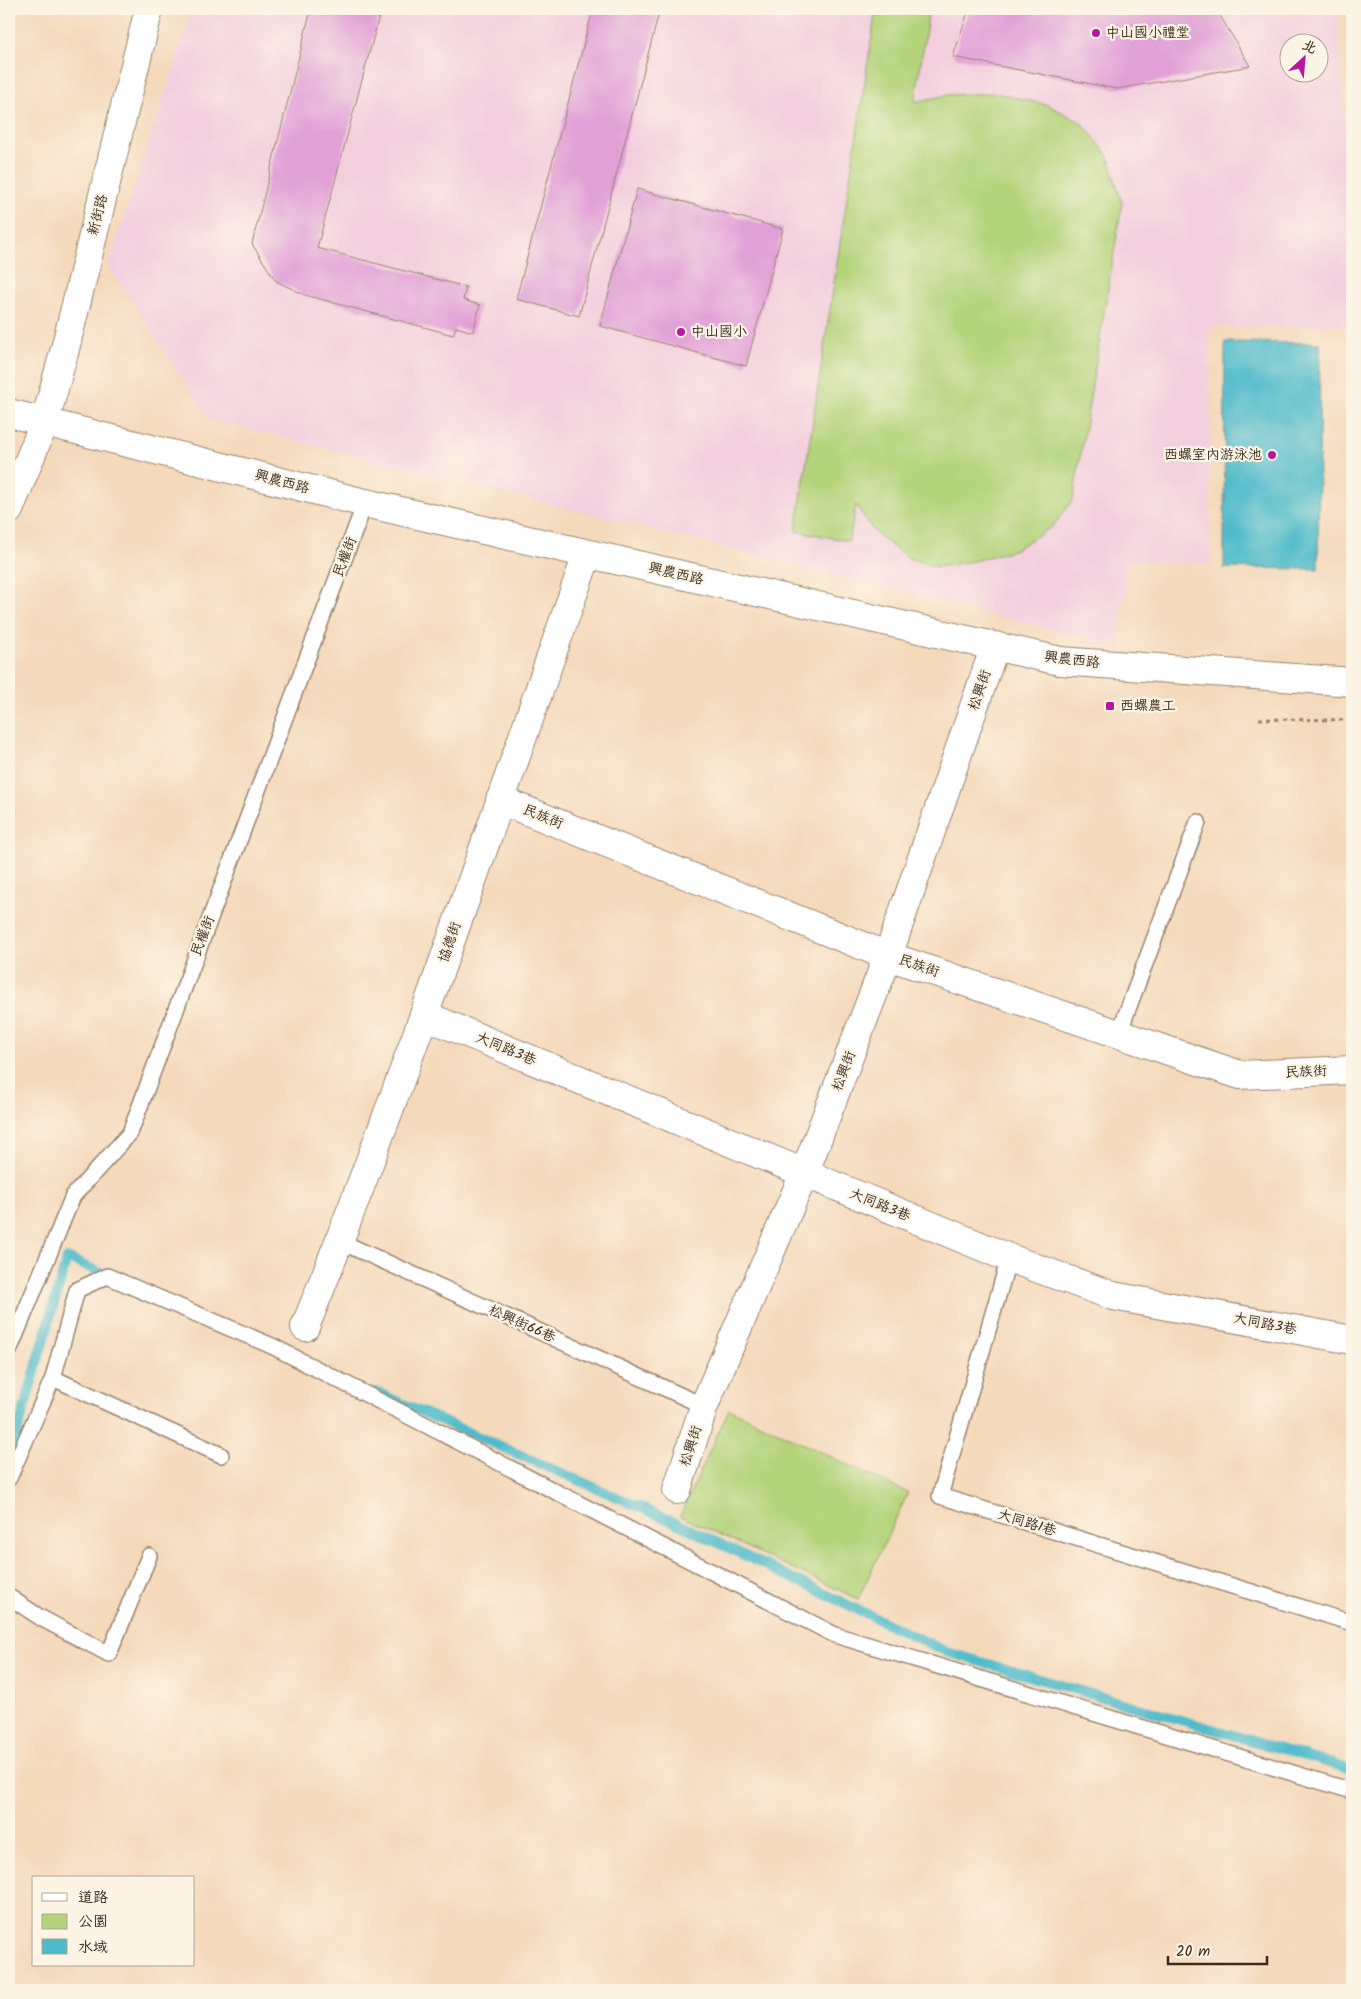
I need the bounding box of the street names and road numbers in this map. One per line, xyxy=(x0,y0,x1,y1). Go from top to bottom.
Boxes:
street label: 新街路 xyxy=(82,192,114,238)
street label: 興農西路 xyxy=(252,464,312,500)
street label: 民權街 xyxy=(327,533,363,581)
street label: 興農西路 xyxy=(646,557,706,591)
street label: 興農西路 xyxy=(1043,646,1101,674)
street label: 松興街 xyxy=(963,667,997,713)
street label: 民族街 xyxy=(519,799,567,835)
street label: 民權街 xyxy=(185,912,221,960)
street label: 協德街 xyxy=(433,919,467,965)
street label: 民族街 xyxy=(896,949,942,983)
street label: 大同路3巷 xyxy=(472,1026,541,1072)
street label: 松興街 xyxy=(826,1047,862,1095)
street label: 民族街 xyxy=(1284,1060,1328,1084)
street label: 大同路3巷 xyxy=(846,1183,915,1228)
street label: 松興街66巷 xyxy=(485,1299,560,1349)
street label: 大同路3巷 xyxy=(1231,1307,1299,1341)
street label: 松興街 xyxy=(674,1423,708,1469)
street label: 大同路1巷 xyxy=(995,1504,1060,1543)

